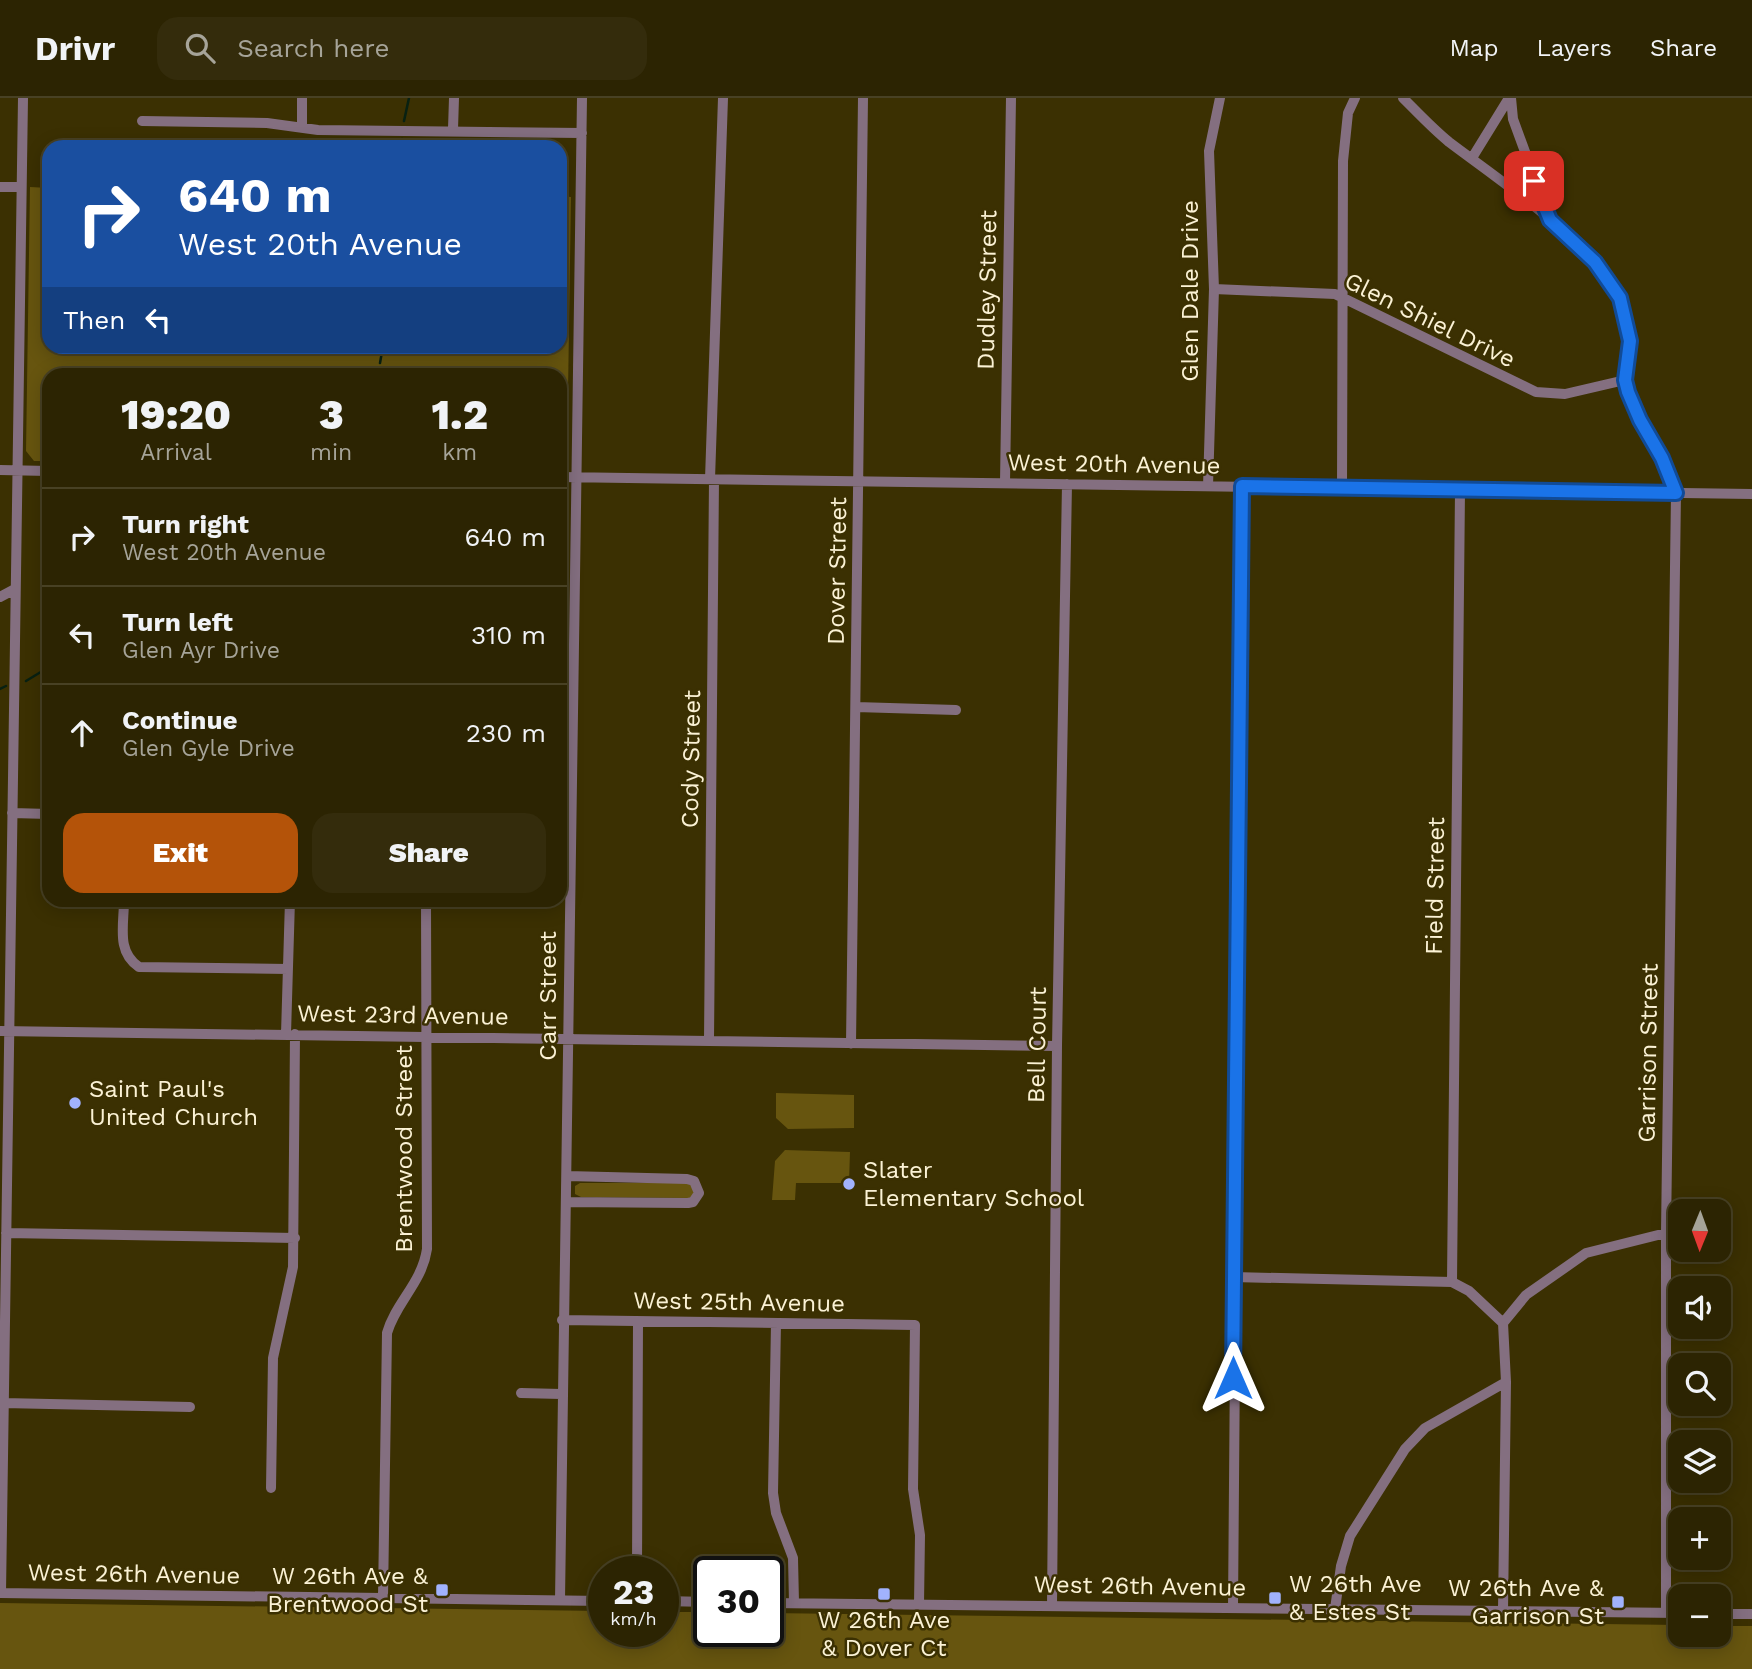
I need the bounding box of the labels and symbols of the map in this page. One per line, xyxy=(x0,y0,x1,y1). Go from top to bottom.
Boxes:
pin xyxy=(1504,151,1564,211)
street label: Glen Dale Drive xyxy=(1176,200,1204,382)
street label: Dudley Street xyxy=(972,210,1002,370)
street label: Glen Shiel Drive xyxy=(1340,267,1520,373)
street label: West 20th Avenue xyxy=(1007,448,1221,480)
street label: Dover Street xyxy=(822,497,852,645)
street label: Cody Street xyxy=(676,690,706,828)
street label: Field Street xyxy=(1420,817,1450,955)
street label: Carr Street xyxy=(534,931,562,1061)
street label: Garrison Street xyxy=(1632,963,1664,1143)
street label: Bell Court xyxy=(1022,987,1052,1103)
street label: West 23rd Avenue xyxy=(297,999,509,1031)
street label: Brentwood Street xyxy=(390,1045,418,1253)
place label: Saint Paul's United Church xyxy=(89,1075,258,1131)
marker: Saint Paul's United Church xyxy=(67,1095,83,1111)
place label: Slater Elementary School xyxy=(863,1156,1085,1212)
marker: Slater Elementary School xyxy=(841,1176,857,1192)
north arrow xyxy=(1668,1199,1731,1262)
street label: West 25th Avenue xyxy=(633,1286,845,1318)
position arrow xyxy=(1196,1341,1270,1415)
speed limit sign: 30 xyxy=(693,1556,784,1647)
street label: West 26th Avenue xyxy=(27,1558,241,1590)
place label: W 26th Ave & Brentwood St xyxy=(267,1562,429,1618)
street label: West 26th Avenue xyxy=(1033,1570,1247,1602)
place label: W 26th Ave & Estes St xyxy=(1289,1570,1422,1626)
place label: W 26th Ave & Garrison St xyxy=(1448,1574,1605,1630)
marker: W 26th Ave & Brentwood St xyxy=(434,1582,450,1598)
marker: W 26th Ave & Dover Ct xyxy=(876,1586,892,1602)
marker: W 26th Ave & Estes St xyxy=(1267,1590,1283,1606)
marker: W 26th Ave & Garrison St xyxy=(1610,1594,1626,1610)
place label: W 26th Ave & Dover Ct xyxy=(818,1606,950,1662)

